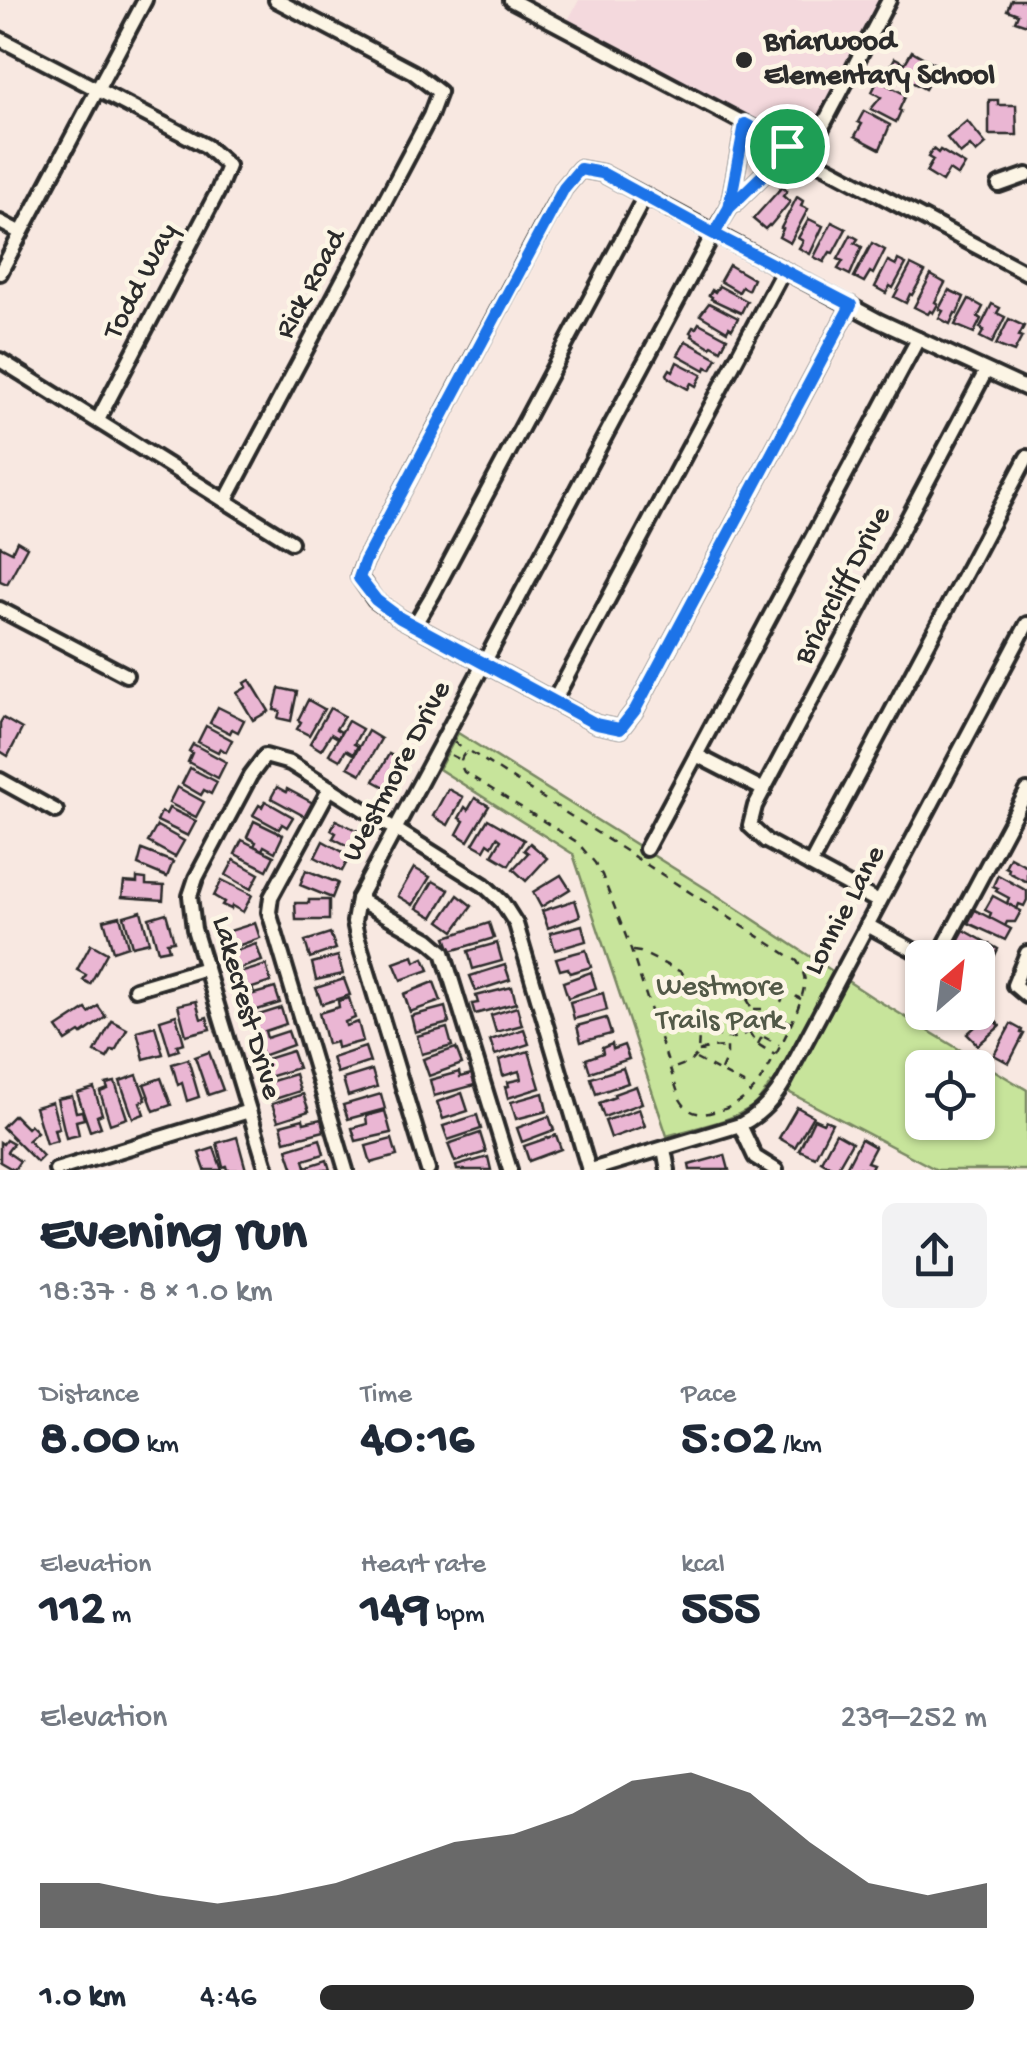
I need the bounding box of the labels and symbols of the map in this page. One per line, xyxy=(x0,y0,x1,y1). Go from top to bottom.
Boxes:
place label: Briarwood Elementary School xyxy=(763,26,996,95)
marker: Briarwood Elementary School xyxy=(733,49,755,71)
pin xyxy=(745,104,830,189)
street label: Todd Way xyxy=(96,218,187,348)
street label: Rick Road xyxy=(269,222,356,345)
street label: Briarcliff Drive xyxy=(787,501,901,672)
street label: Westmore Drive xyxy=(336,675,461,868)
street label: Lonnie Lane xyxy=(797,840,895,982)
street label: Lakecrest Drive xyxy=(202,913,288,1104)
north arrow xyxy=(905,940,995,1030)
park label: Westmore Trails Park xyxy=(654,971,786,1040)

